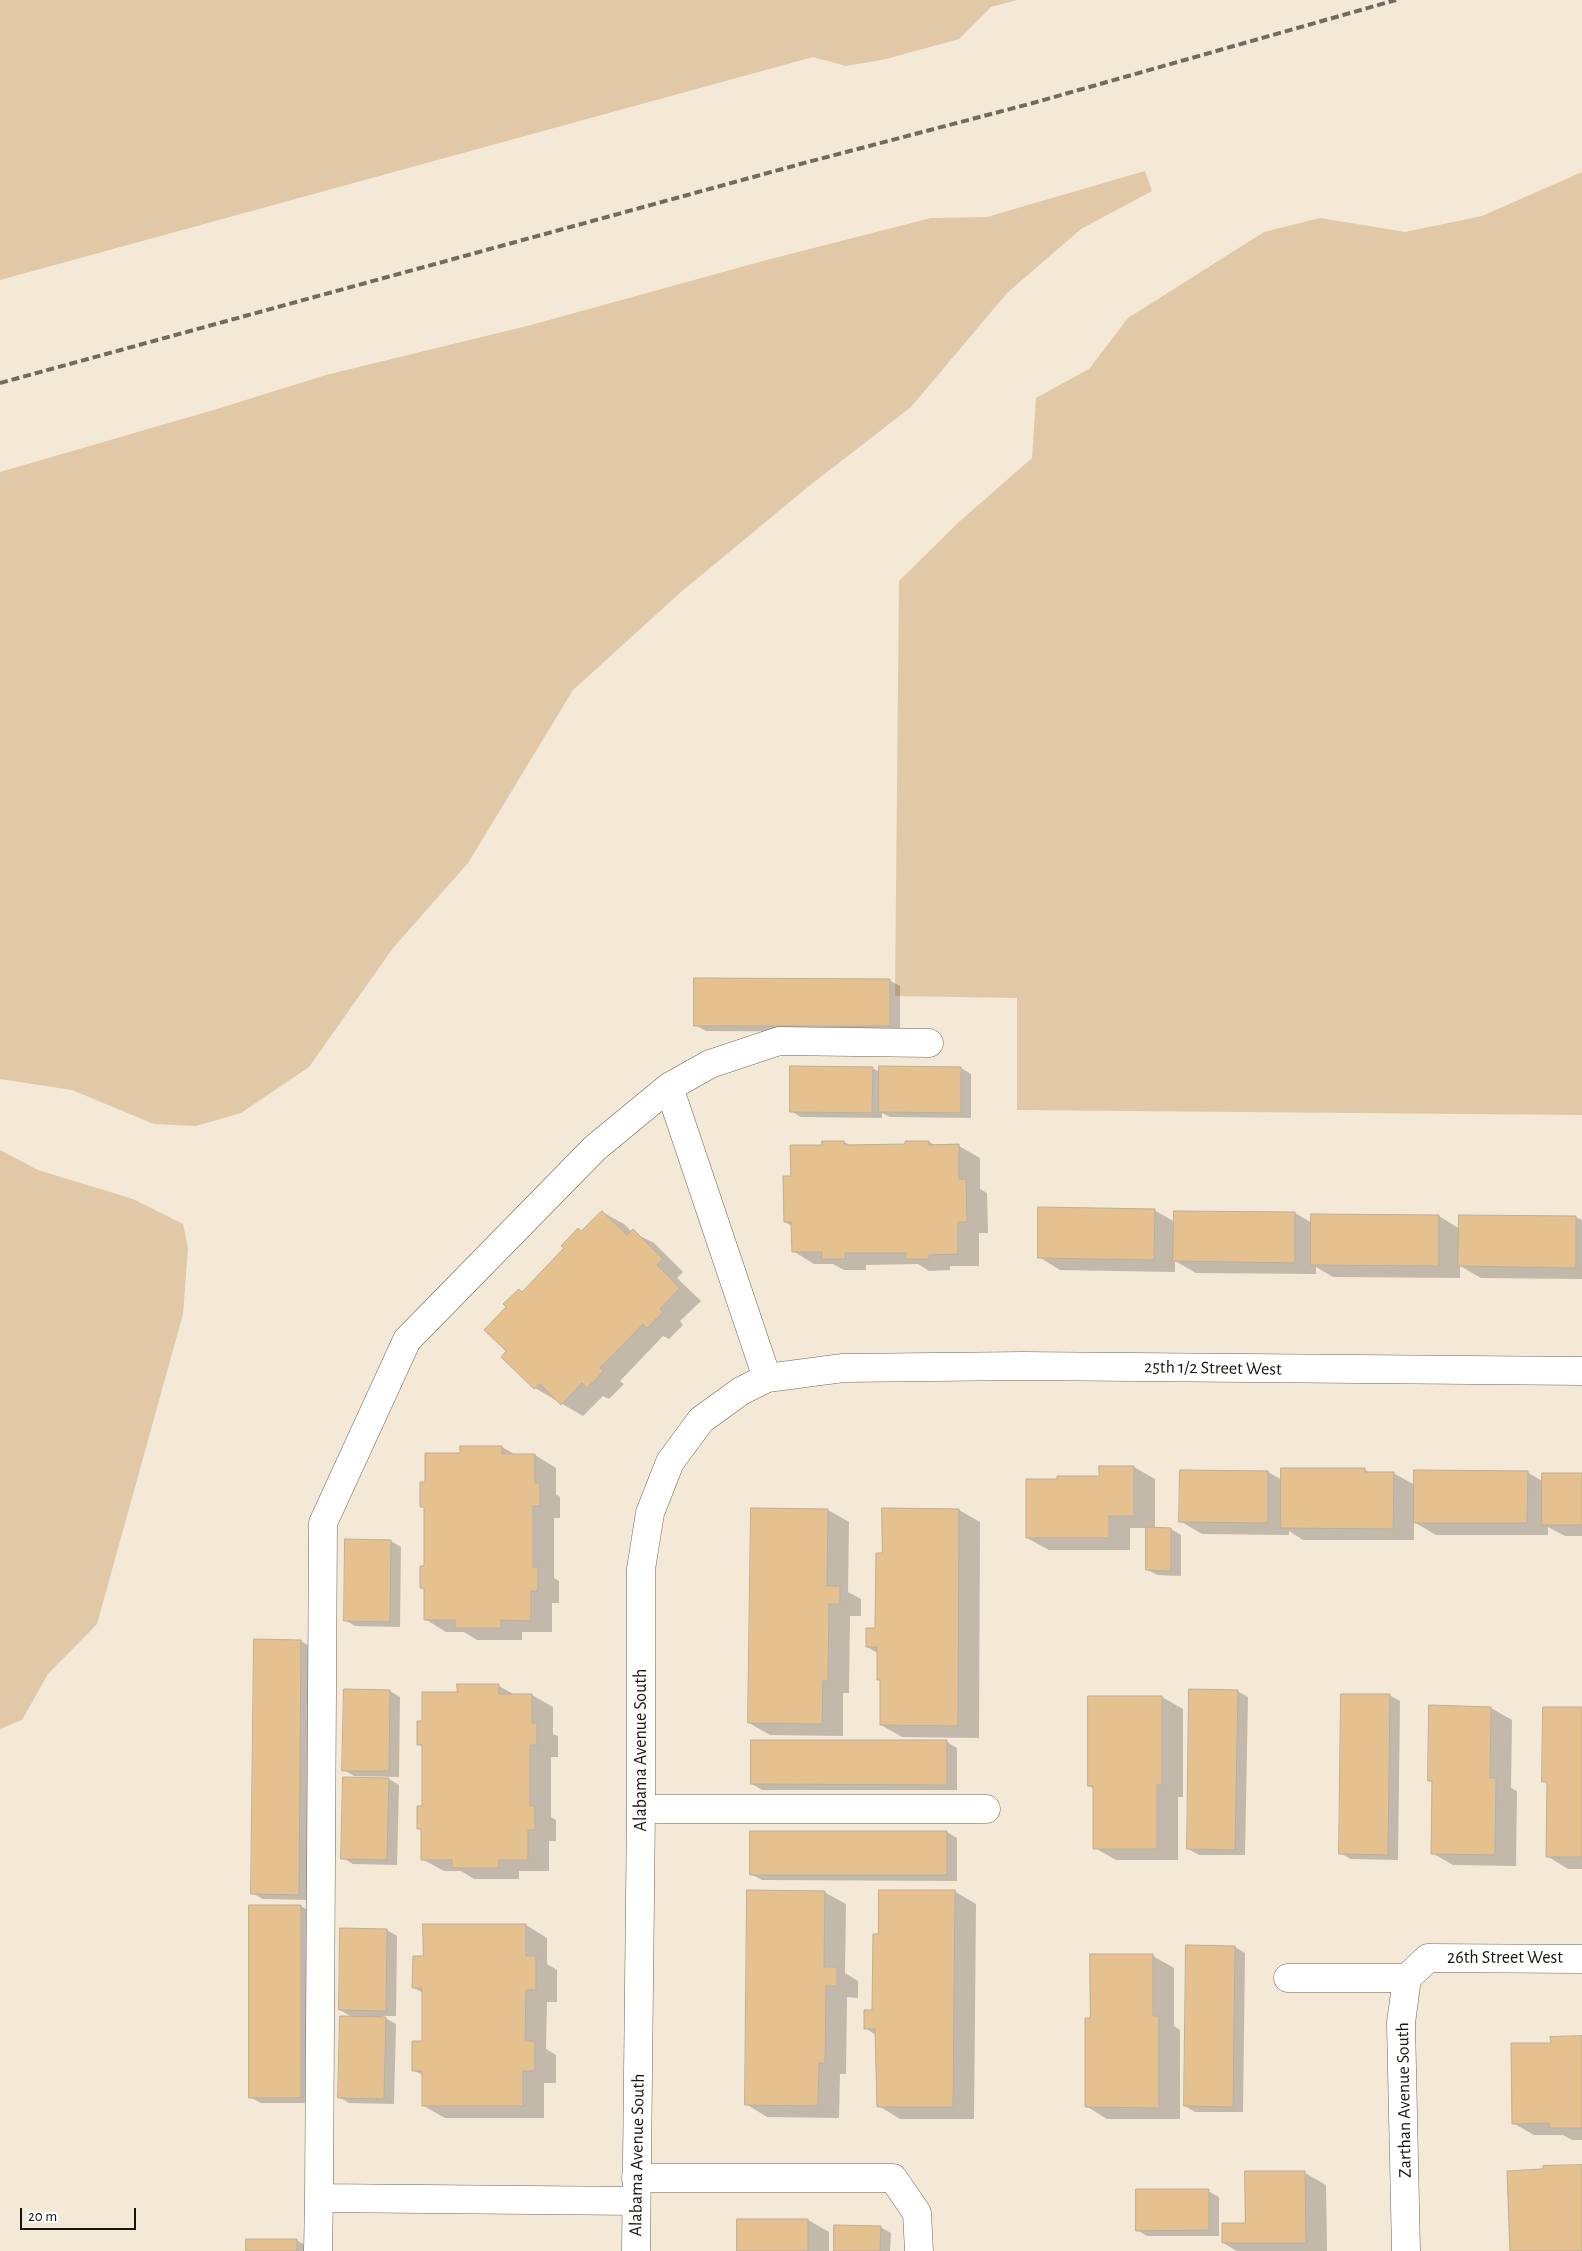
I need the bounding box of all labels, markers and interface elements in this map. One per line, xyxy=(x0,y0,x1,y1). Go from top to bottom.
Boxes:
street label: 25th 1/2 Street West xyxy=(1144,1356,1282,1380)
street label: Alabama Avenue South xyxy=(630,1669,652,1831)
street label: 26th Street West xyxy=(1447,1947,1563,1969)
street label: Zarthan Avenue South xyxy=(1392,2022,1416,2178)
street label: Alabama Avenue South xyxy=(625,2073,649,2237)
scale bar xyxy=(22,2198,139,2230)
text: 20 m xyxy=(28,2209,57,2224)

